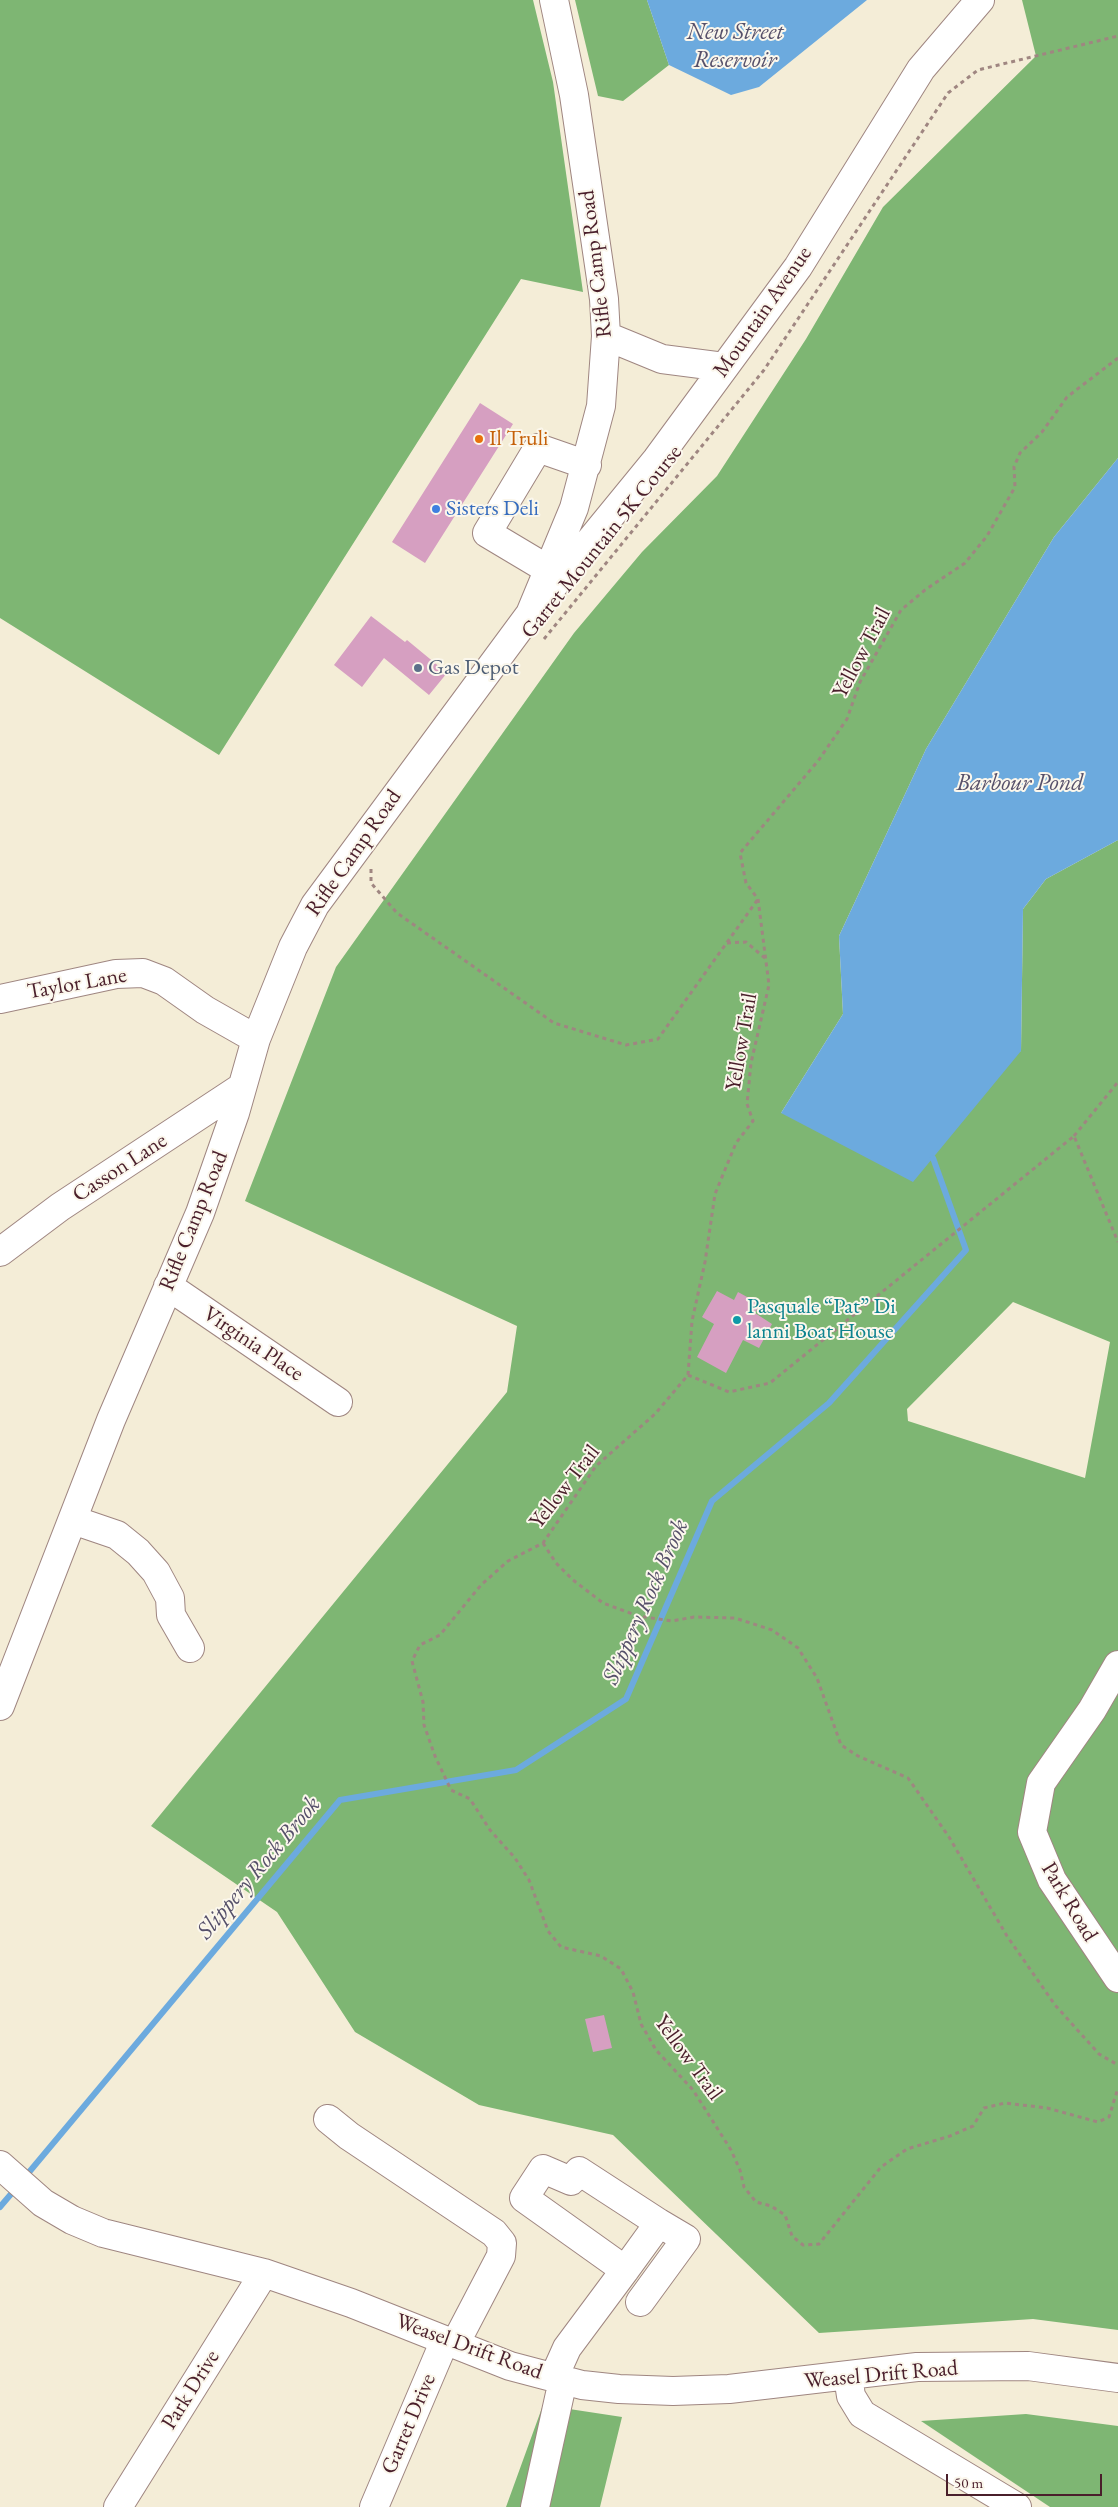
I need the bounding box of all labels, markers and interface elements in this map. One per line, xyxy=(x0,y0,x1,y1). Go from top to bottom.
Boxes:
water label: New Street Reservoir xyxy=(686,18,784,74)
street label: Rifle Camp Road xyxy=(574,189,618,339)
street label: Mountain Avenue xyxy=(708,241,818,383)
place label: Il Truli xyxy=(489,426,548,452)
marker: Il Truli xyxy=(473,433,485,445)
street label: Garret Mountain 5K Course xyxy=(516,440,688,644)
place label: Sisters Deli xyxy=(446,496,539,522)
marker: Sisters Deli xyxy=(430,503,442,515)
street label: Yellow Trail xyxy=(827,603,897,703)
place label: Gas Depot xyxy=(428,655,519,681)
marker: Gas Depot xyxy=(412,662,424,674)
water label: Barbour Pond xyxy=(956,769,1084,797)
street label: Rifle Camp Road xyxy=(301,785,407,921)
street label: Taylor Lane xyxy=(25,962,129,1006)
street label: Yellow Trail xyxy=(720,991,764,1093)
street label: Casson Lane xyxy=(68,1128,172,1208)
street label: Rifle Camp Road xyxy=(154,1147,234,1295)
place label: Pasquale “Pat” Di lanni Boat House xyxy=(747,1294,896,1345)
street label: Virginia Place xyxy=(198,1301,308,1387)
marker: Pasquale “Pat” Di lanni Boat House xyxy=(731,1314,743,1326)
street label: Yellow Trail xyxy=(524,1440,606,1534)
water label: Slippery Rock Brook xyxy=(597,1515,695,1689)
water label: Slippery Rock Brook xyxy=(191,1791,327,1945)
street label: Park Road xyxy=(1035,1858,1103,1946)
street label: Yellow Trail xyxy=(648,2010,728,2106)
street label: Weasel Drift Road xyxy=(392,2308,546,2386)
street label: Park Drive xyxy=(156,2345,226,2435)
street label: Weasel Drift Road xyxy=(803,2355,959,2395)
street label: Garret Drive xyxy=(376,2370,442,2478)
scale bar xyxy=(948,2464,1104,2496)
text: 50 m xyxy=(954,2473,983,2492)

